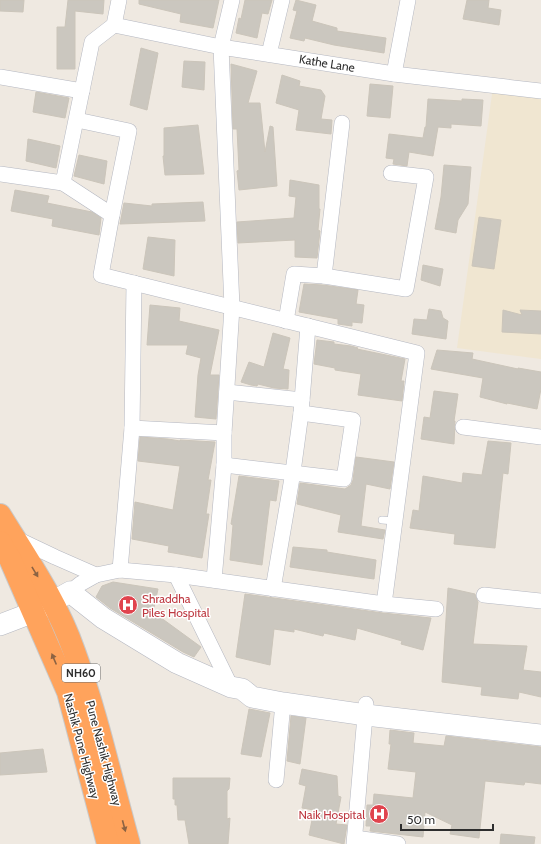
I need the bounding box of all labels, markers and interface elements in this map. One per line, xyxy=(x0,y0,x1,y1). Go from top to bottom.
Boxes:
street label: Kathe Lane xyxy=(298,51,356,75)
one-way arrow xyxy=(31,566,38,578)
place label: Shraddha Piles Hospital xyxy=(142,591,210,620)
hospital icon: Shraddha Piles Hospital xyxy=(117,594,139,616)
one-way arrow xyxy=(51,653,57,665)
road number: NH60 xyxy=(62,664,100,682)
street label: Nashik Pune Highway xyxy=(61,692,103,800)
street label: Pune Nashik Highway xyxy=(83,699,125,807)
hospital icon: Naik Hospital xyxy=(368,803,390,825)
scale bar xyxy=(401,806,493,832)
place label: Naik Hospital xyxy=(299,807,365,822)
text: 50 m xyxy=(407,812,435,827)
one-way arrow xyxy=(121,820,127,832)

